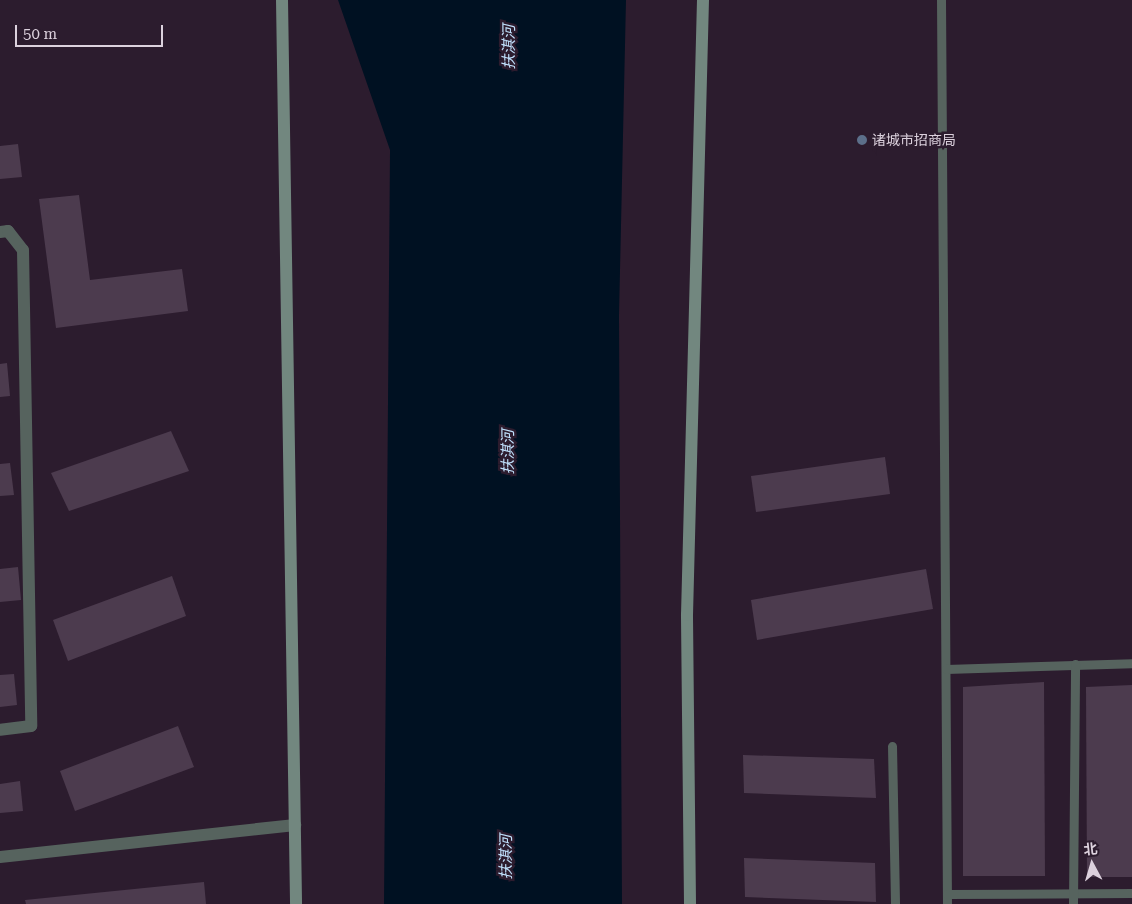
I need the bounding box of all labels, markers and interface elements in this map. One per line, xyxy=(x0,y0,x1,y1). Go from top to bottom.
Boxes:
scale bar xyxy=(18,15,165,47)
text: 50 m xyxy=(23,25,57,43)
water label: 扶淇河 xyxy=(501,25,519,69)
place label: 诸城市招商局 xyxy=(872,132,956,148)
marker: 诸城市招商局 xyxy=(856,134,868,146)
water label: 扶淇河 xyxy=(500,430,518,474)
water label: 扶淇河 xyxy=(498,835,516,879)
north arrow xyxy=(1067,839,1117,889)
text: 北 xyxy=(1083,840,1098,858)

